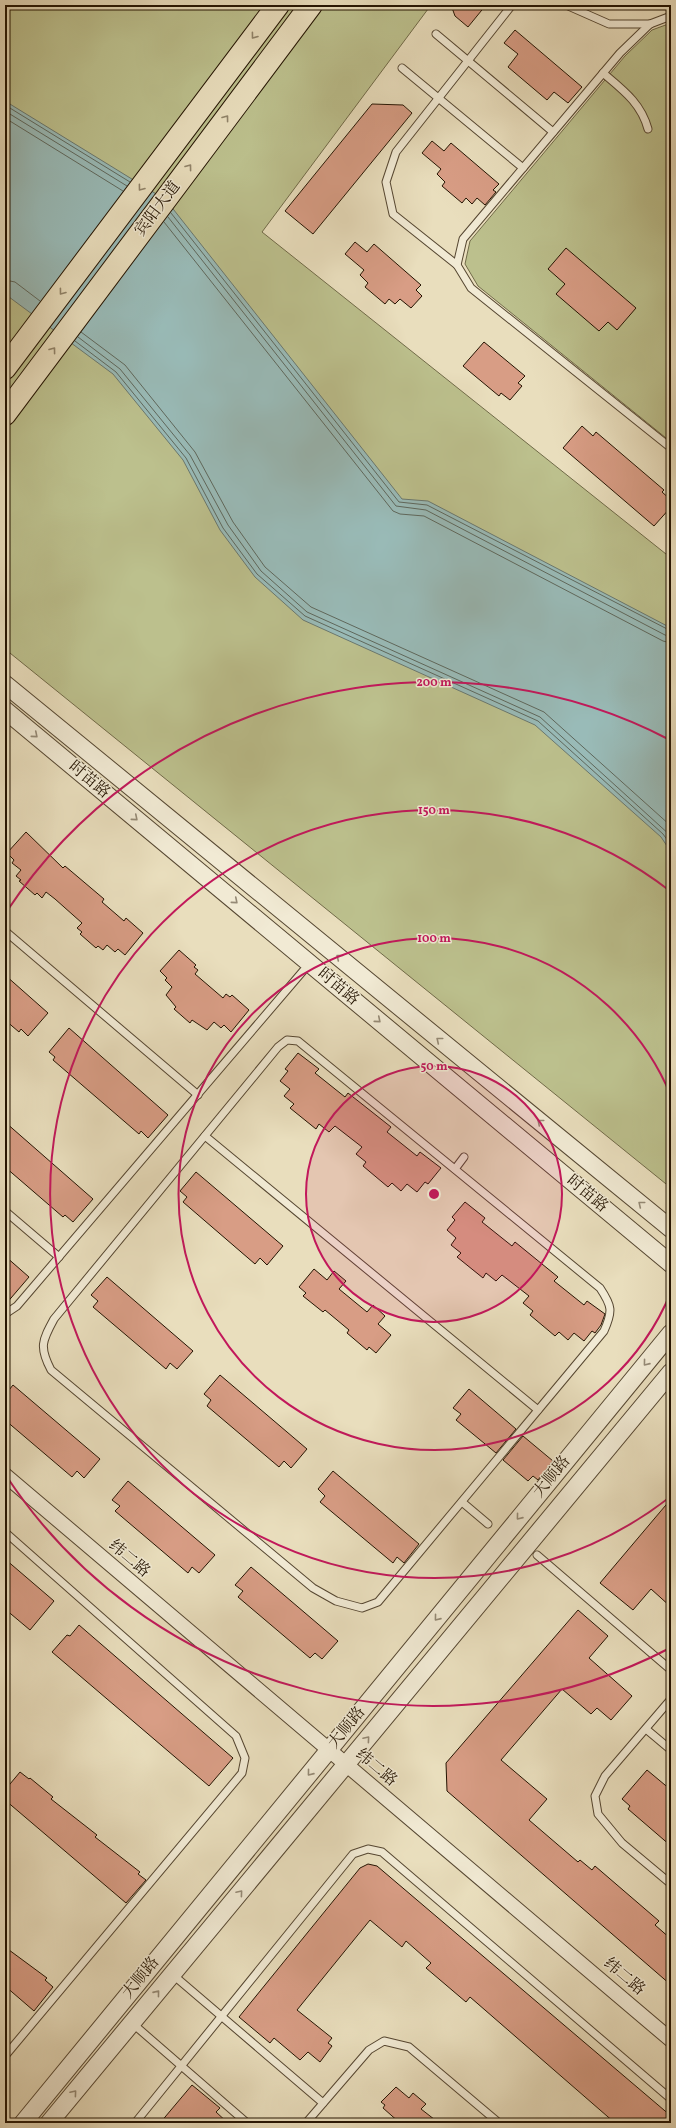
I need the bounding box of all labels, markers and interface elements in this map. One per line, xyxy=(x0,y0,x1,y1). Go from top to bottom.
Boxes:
one-way arrow xyxy=(252,32,259,39)
one-way arrow xyxy=(221,115,229,122)
one-way arrow xyxy=(184,164,191,171)
street label: 宾阳大道 xyxy=(130,177,186,241)
one-way arrow xyxy=(138,184,145,191)
one-way arrow xyxy=(60,288,67,295)
one-way arrow xyxy=(49,347,56,354)
text: 200 m xyxy=(416,675,452,691)
one-way arrow xyxy=(30,730,38,737)
street label: 时苗路 xyxy=(64,756,114,804)
text: 150 m xyxy=(418,803,450,819)
one-way arrow xyxy=(130,813,138,820)
one-way arrow xyxy=(230,897,237,904)
text: 100 m xyxy=(417,931,451,947)
one-way arrow xyxy=(336,955,343,962)
street label: 时苗路 xyxy=(313,963,363,1011)
one-way arrow xyxy=(373,1015,380,1022)
one-way arrow xyxy=(437,1037,444,1044)
text: 50 m xyxy=(420,1059,448,1075)
one-way arrow xyxy=(538,1119,545,1126)
street label: 时苗路 xyxy=(562,1170,612,1218)
centre of rings xyxy=(427,1187,441,1201)
one-way arrow xyxy=(638,1202,645,1209)
one-way arrow xyxy=(644,1358,651,1365)
street label: 大顺路 xyxy=(528,1451,576,1503)
one-way arrow xyxy=(517,1513,524,1520)
street label: 纬二路 xyxy=(104,1535,154,1583)
one-way arrow xyxy=(435,1613,442,1620)
street label: 大顺路 xyxy=(323,1702,371,1754)
one-way arrow xyxy=(363,1736,370,1743)
street label: 纬二路 xyxy=(351,1744,401,1792)
one-way arrow xyxy=(308,1768,315,1775)
one-way arrow xyxy=(235,1890,242,1897)
street label: 大顺路 xyxy=(117,1952,165,2004)
street label: 纬二路 xyxy=(599,1953,649,2001)
one-way arrow xyxy=(152,1990,159,1997)
one-way arrow xyxy=(69,2090,76,2098)

